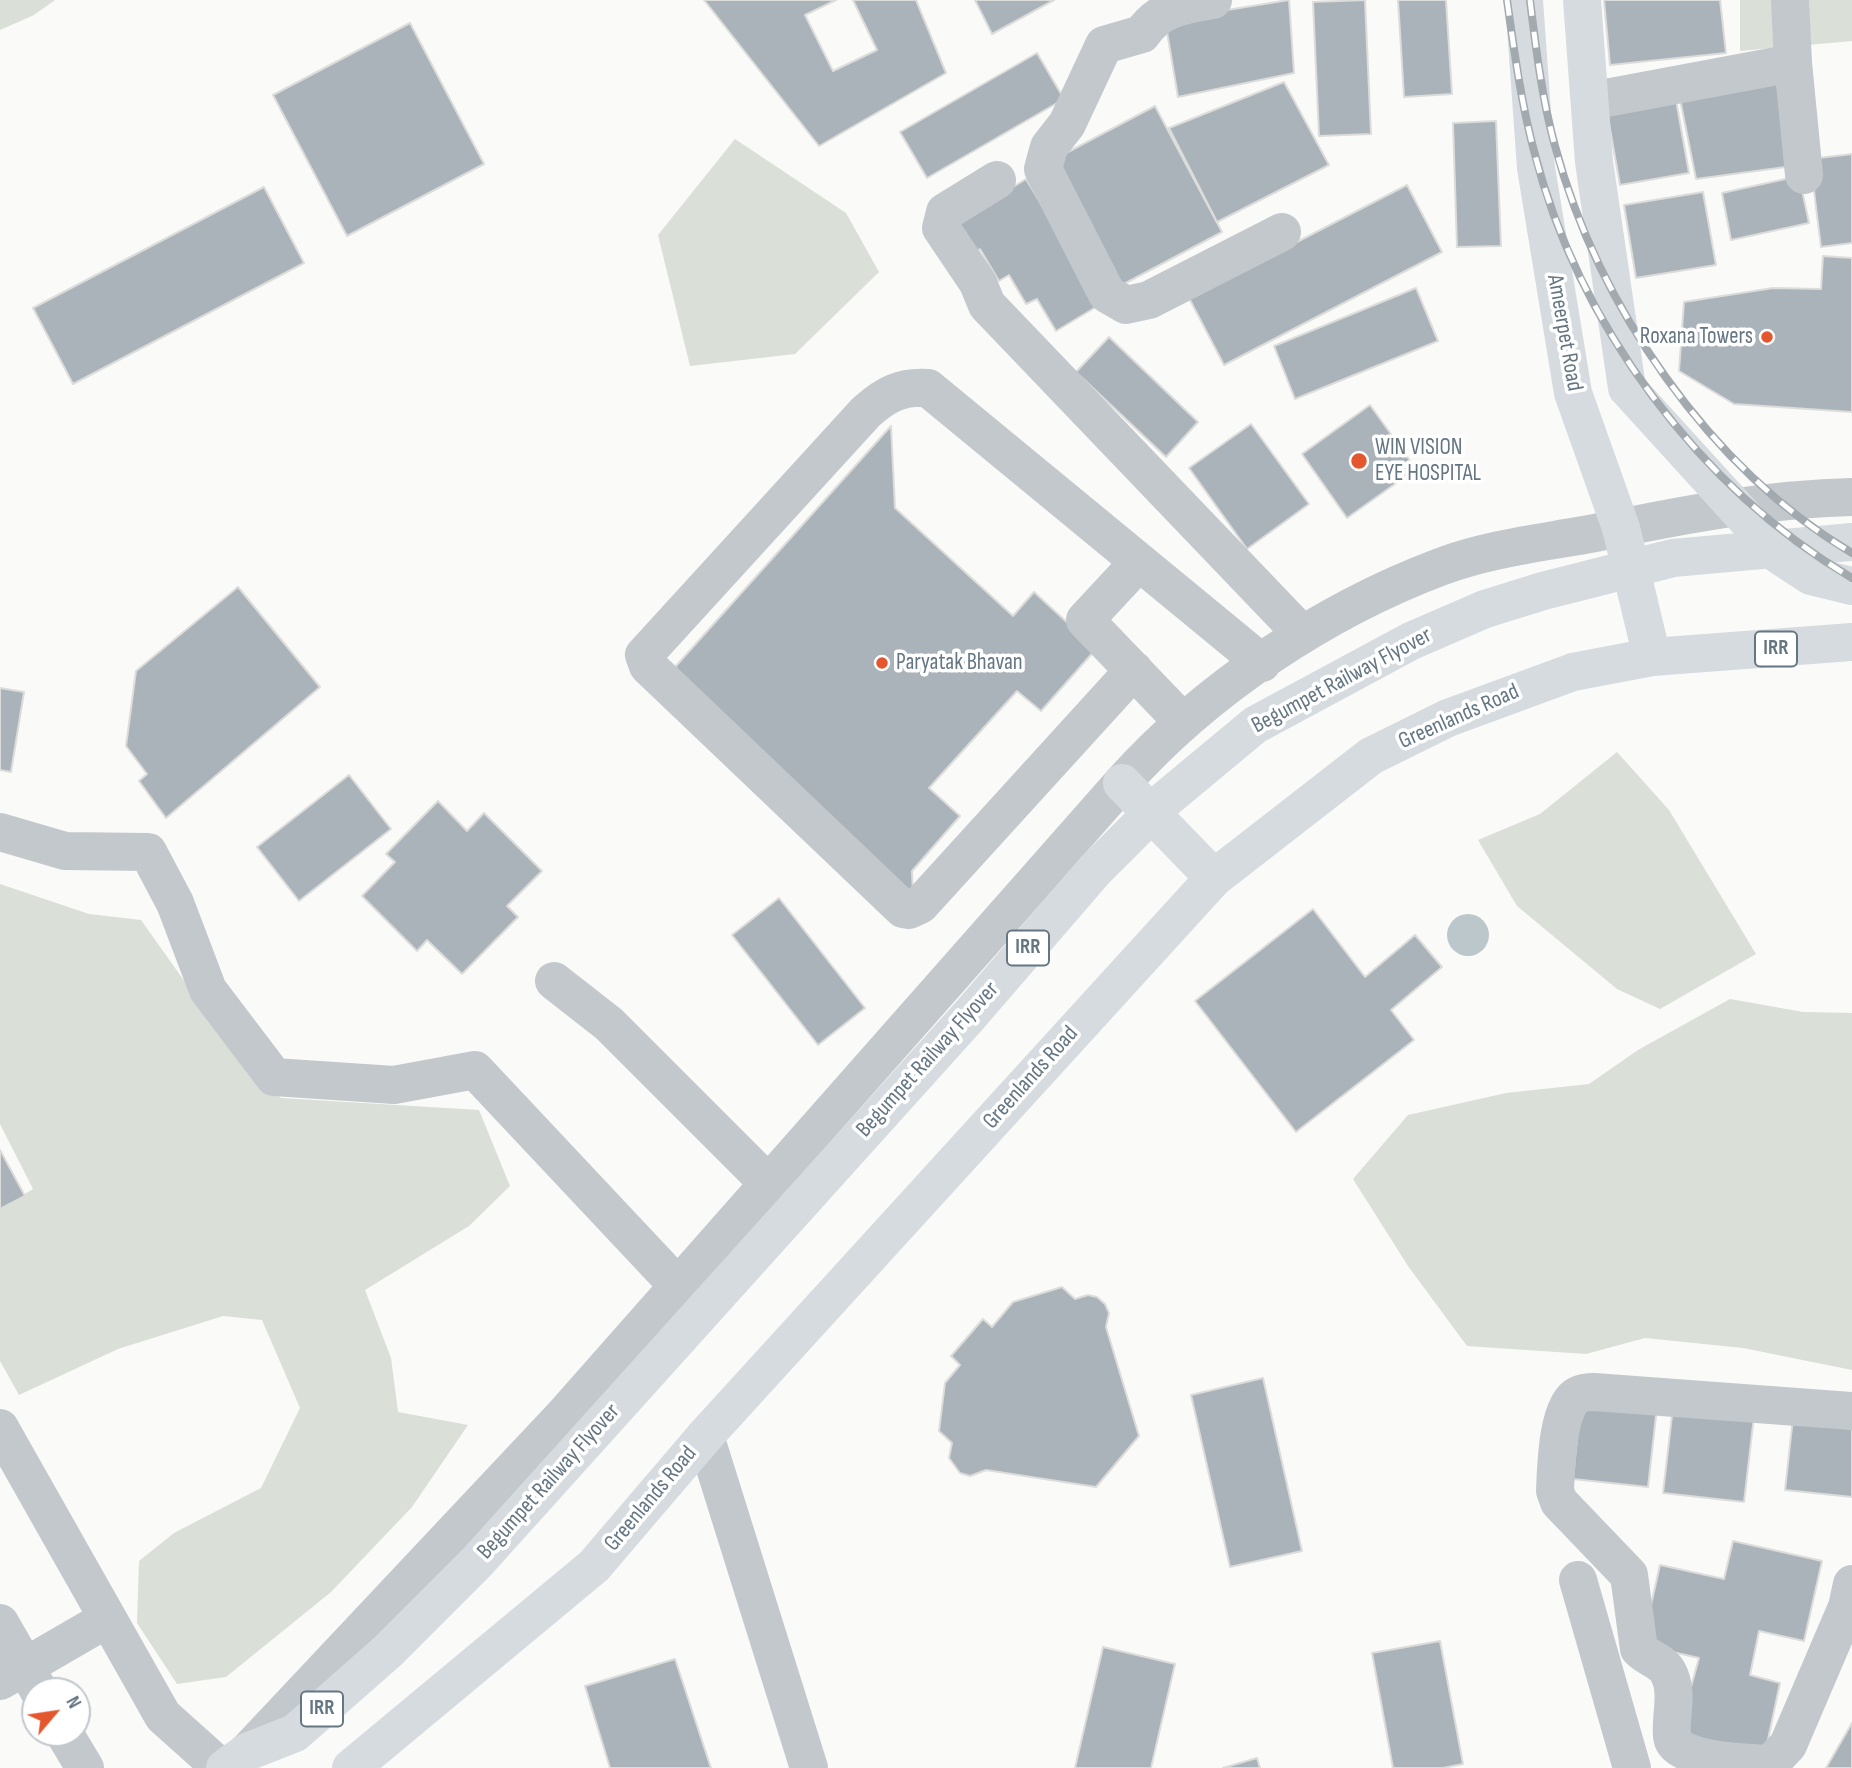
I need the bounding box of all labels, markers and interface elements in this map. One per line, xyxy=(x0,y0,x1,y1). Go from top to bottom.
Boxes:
street label: Ameerpet Road xyxy=(1540,273,1588,393)
place label: Roxana Towers xyxy=(1640,323,1753,351)
marker: Roxana Towers xyxy=(1759,329,1775,345)
place label: WIN VISION EYE HOSPITAL xyxy=(1375,434,1481,488)
marker: WIN VISION EYE HOSPITAL xyxy=(1349,451,1369,471)
street label: Begumpet Railway Flyover xyxy=(1247,622,1437,740)
road number: IRR xyxy=(1755,632,1797,666)
place label: Paryatak Bhavan xyxy=(896,649,1023,677)
marker: Paryatak Bhavan xyxy=(874,655,890,671)
street label: Greenlands Road xyxy=(1395,678,1523,756)
road number: IRR xyxy=(1007,930,1049,965)
street label: Begumpet Railway Flyover xyxy=(851,977,1005,1143)
street label: Greenlands Road xyxy=(978,1021,1084,1135)
street label: Begumpet Railway Flyover xyxy=(472,1399,626,1565)
street label: Greenlands Road xyxy=(599,1441,703,1557)
north arrow xyxy=(21,1677,91,1747)
road number: IRR xyxy=(301,1692,343,1726)
text: N xyxy=(61,1693,86,1713)

